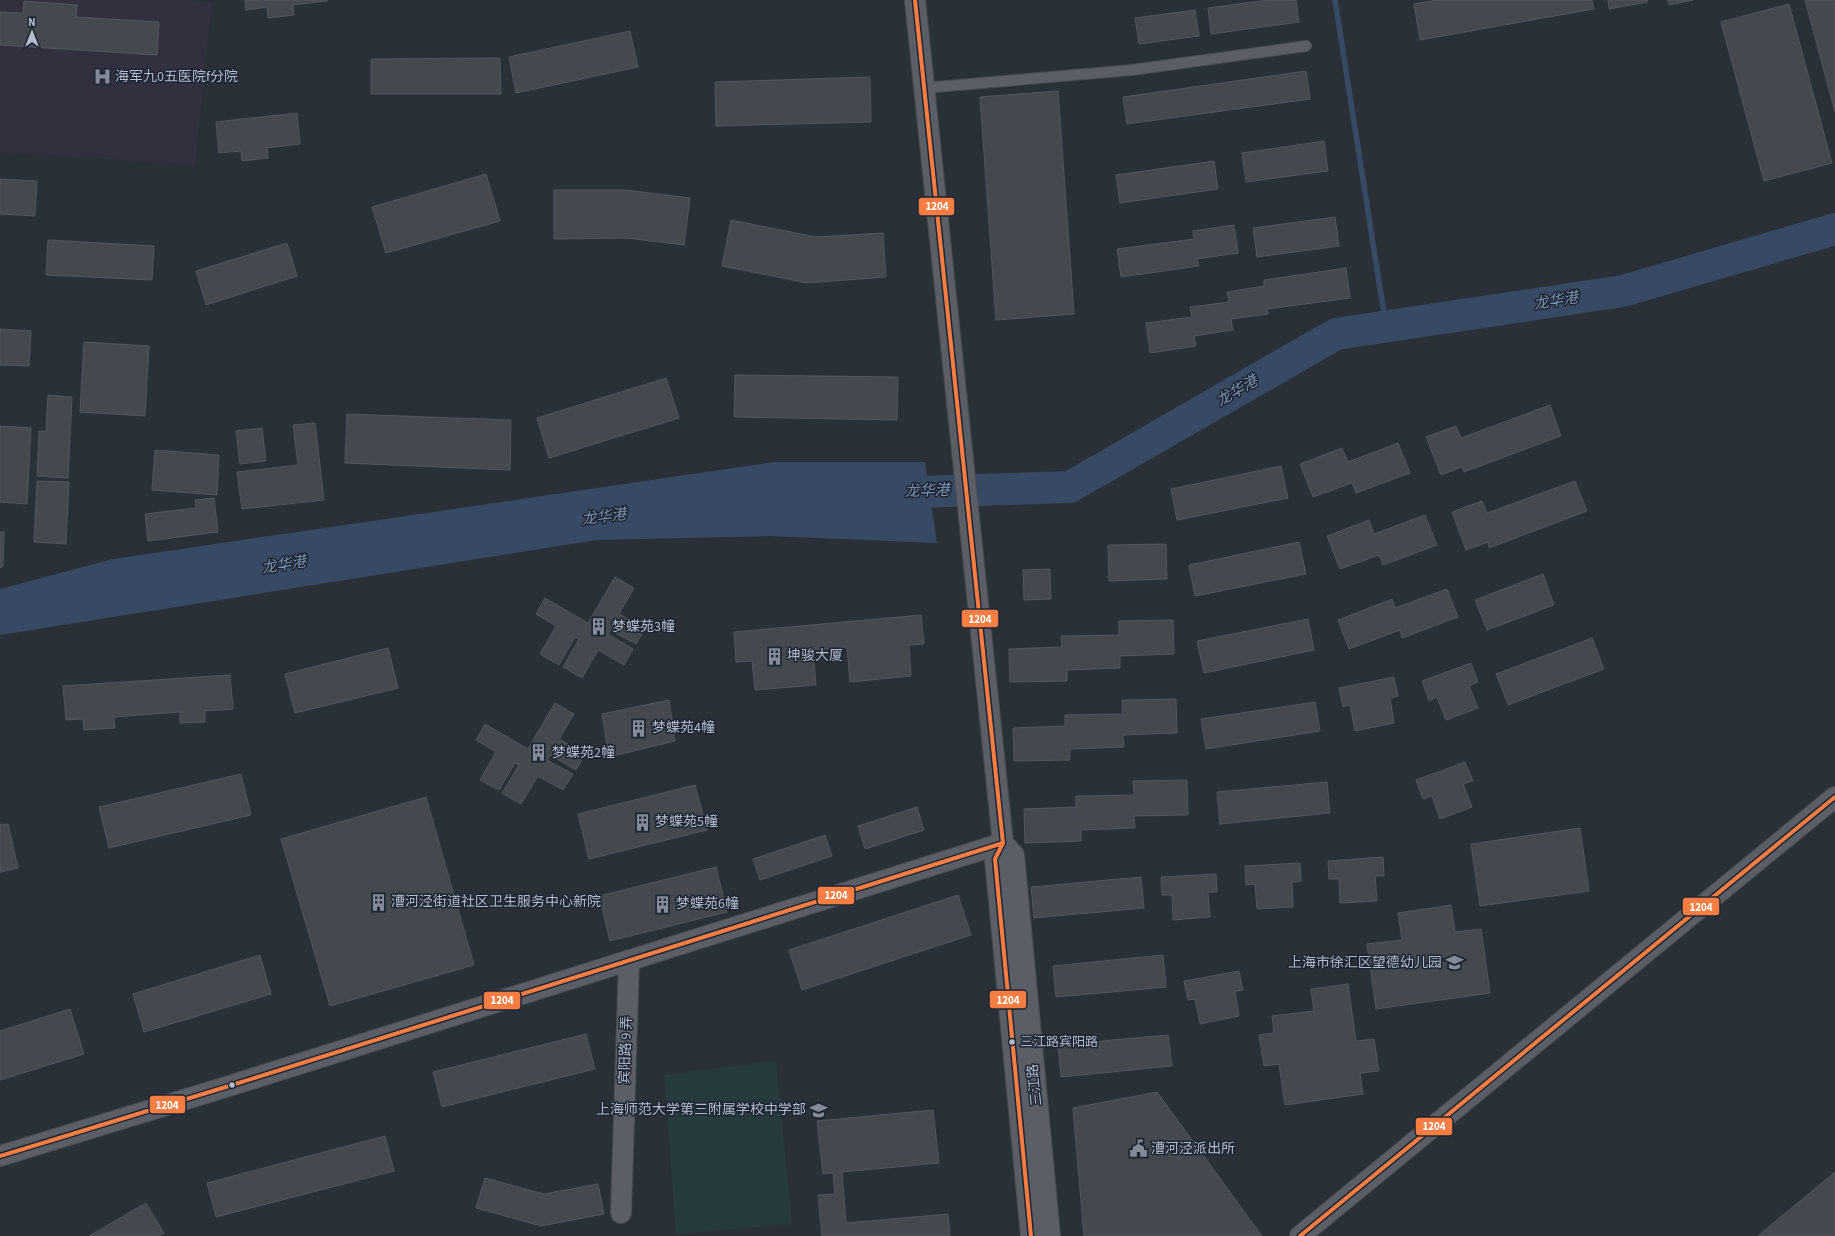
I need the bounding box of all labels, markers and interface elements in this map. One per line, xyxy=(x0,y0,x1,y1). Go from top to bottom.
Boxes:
north arrow xyxy=(12,12,52,52)
text: N xyxy=(28,15,36,30)
hospital icon: 海军九0五医院f分院 xyxy=(92,67,112,87)
place label: 海军九0五医院f分院 xyxy=(115,67,238,87)
line badge: 1204 xyxy=(918,197,955,216)
text: 1204 xyxy=(925,199,949,214)
water label: 龙华港 xyxy=(1532,287,1582,315)
water label: 龙华港 xyxy=(1212,370,1263,411)
water label: 龙华港 xyxy=(904,480,952,502)
water label: 龙华港 xyxy=(580,504,630,530)
water label: 龙华港 xyxy=(260,551,310,579)
line badge: 1204 xyxy=(961,609,999,628)
text: 1204 xyxy=(968,612,992,627)
building icon: 梦蝶苑3幢 xyxy=(589,617,609,637)
place label: 梦蝶苑3幢 xyxy=(612,617,675,637)
building icon: 坤骏大厦 xyxy=(764,646,784,666)
place label: 坤骏大厦 xyxy=(787,646,843,666)
building icon: 梦蝶苑4幢 xyxy=(629,718,649,738)
place label: 梦蝶苑4幢 xyxy=(652,718,715,738)
building icon: 梦蝶苑2幢 xyxy=(529,743,549,763)
place label: 梦蝶苑2幢 xyxy=(552,743,615,763)
building icon: 梦蝶苑5幢 xyxy=(632,812,652,832)
place label: 梦蝶苑5幢 xyxy=(655,812,718,832)
line badge: 1204 xyxy=(817,886,855,905)
text: 1204 xyxy=(824,888,848,903)
building icon: 漕河泾街道社区卫生服务中心新院 xyxy=(368,892,388,912)
place label: 漕河泾街道社区卫生服务中心新院 xyxy=(391,892,601,912)
building icon: 梦蝶苑6幢 xyxy=(653,894,673,914)
place label: 梦蝶苑6幢 xyxy=(676,894,739,914)
line badge: 1204 xyxy=(1682,897,1720,916)
text: 1204 xyxy=(1689,900,1713,915)
place label: 上海市徐汇区望德幼儿园 xyxy=(1288,953,1442,973)
school or university icon: 上海市徐汇区望德幼儿园 xyxy=(1445,953,1465,973)
line badge: 1204 xyxy=(989,990,1027,1009)
line badge: 1204 xyxy=(483,991,521,1010)
text: 1204 xyxy=(490,993,514,1008)
text: 1204 xyxy=(996,993,1020,1008)
street label: 宾阳路 9 弄 xyxy=(615,1015,637,1085)
place label: 三江路宾阳路 xyxy=(1020,1033,1098,1051)
marker: 三江路宾阳路 xyxy=(1007,1037,1017,1047)
street label: 三江路 xyxy=(1023,1063,1047,1107)
unlabelled marker xyxy=(227,1080,237,1090)
line badge: 1204 xyxy=(149,1095,186,1114)
text: 1204 xyxy=(155,1098,179,1113)
place label: 上海师范大学第三附属学校中学部 xyxy=(596,1100,806,1120)
school or university icon: 上海师范大学第三附属学校中学部 xyxy=(809,1100,829,1120)
line badge: 1204 xyxy=(1415,1117,1453,1136)
text: 1204 xyxy=(1422,1119,1446,1134)
public building icon: 漕河泾派出所 xyxy=(1128,1139,1148,1159)
place label: 漕河泾派出所 xyxy=(1151,1139,1235,1159)

